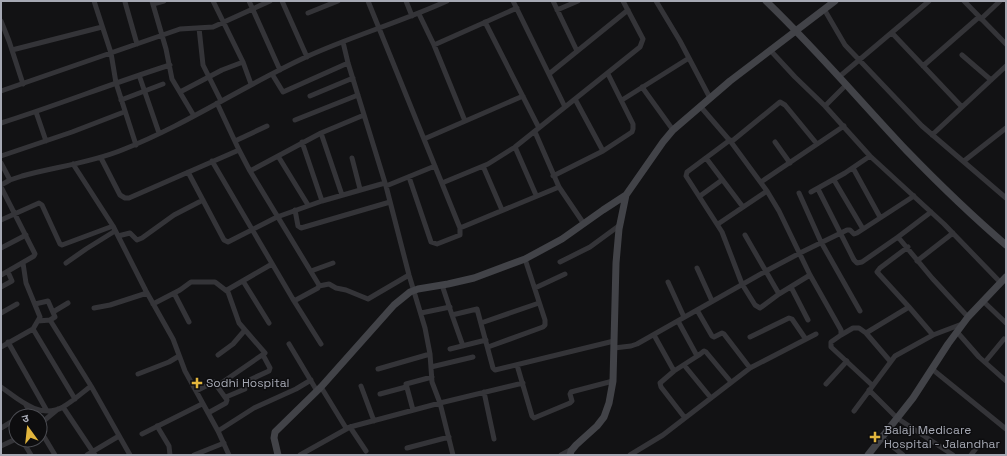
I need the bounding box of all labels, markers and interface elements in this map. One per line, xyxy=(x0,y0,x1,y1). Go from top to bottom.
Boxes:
place label: Sodhi Hospital xyxy=(206,375,290,391)
marker: Sodhi Hospital xyxy=(191,377,203,389)
north arrow xyxy=(8,408,48,448)
text: उ xyxy=(20,411,31,426)
place label: Balaji Medicare Hospital - Jalandhar xyxy=(884,422,1000,452)
marker: Balaji Medicare Hospital - Jalandhar xyxy=(869,431,881,443)

